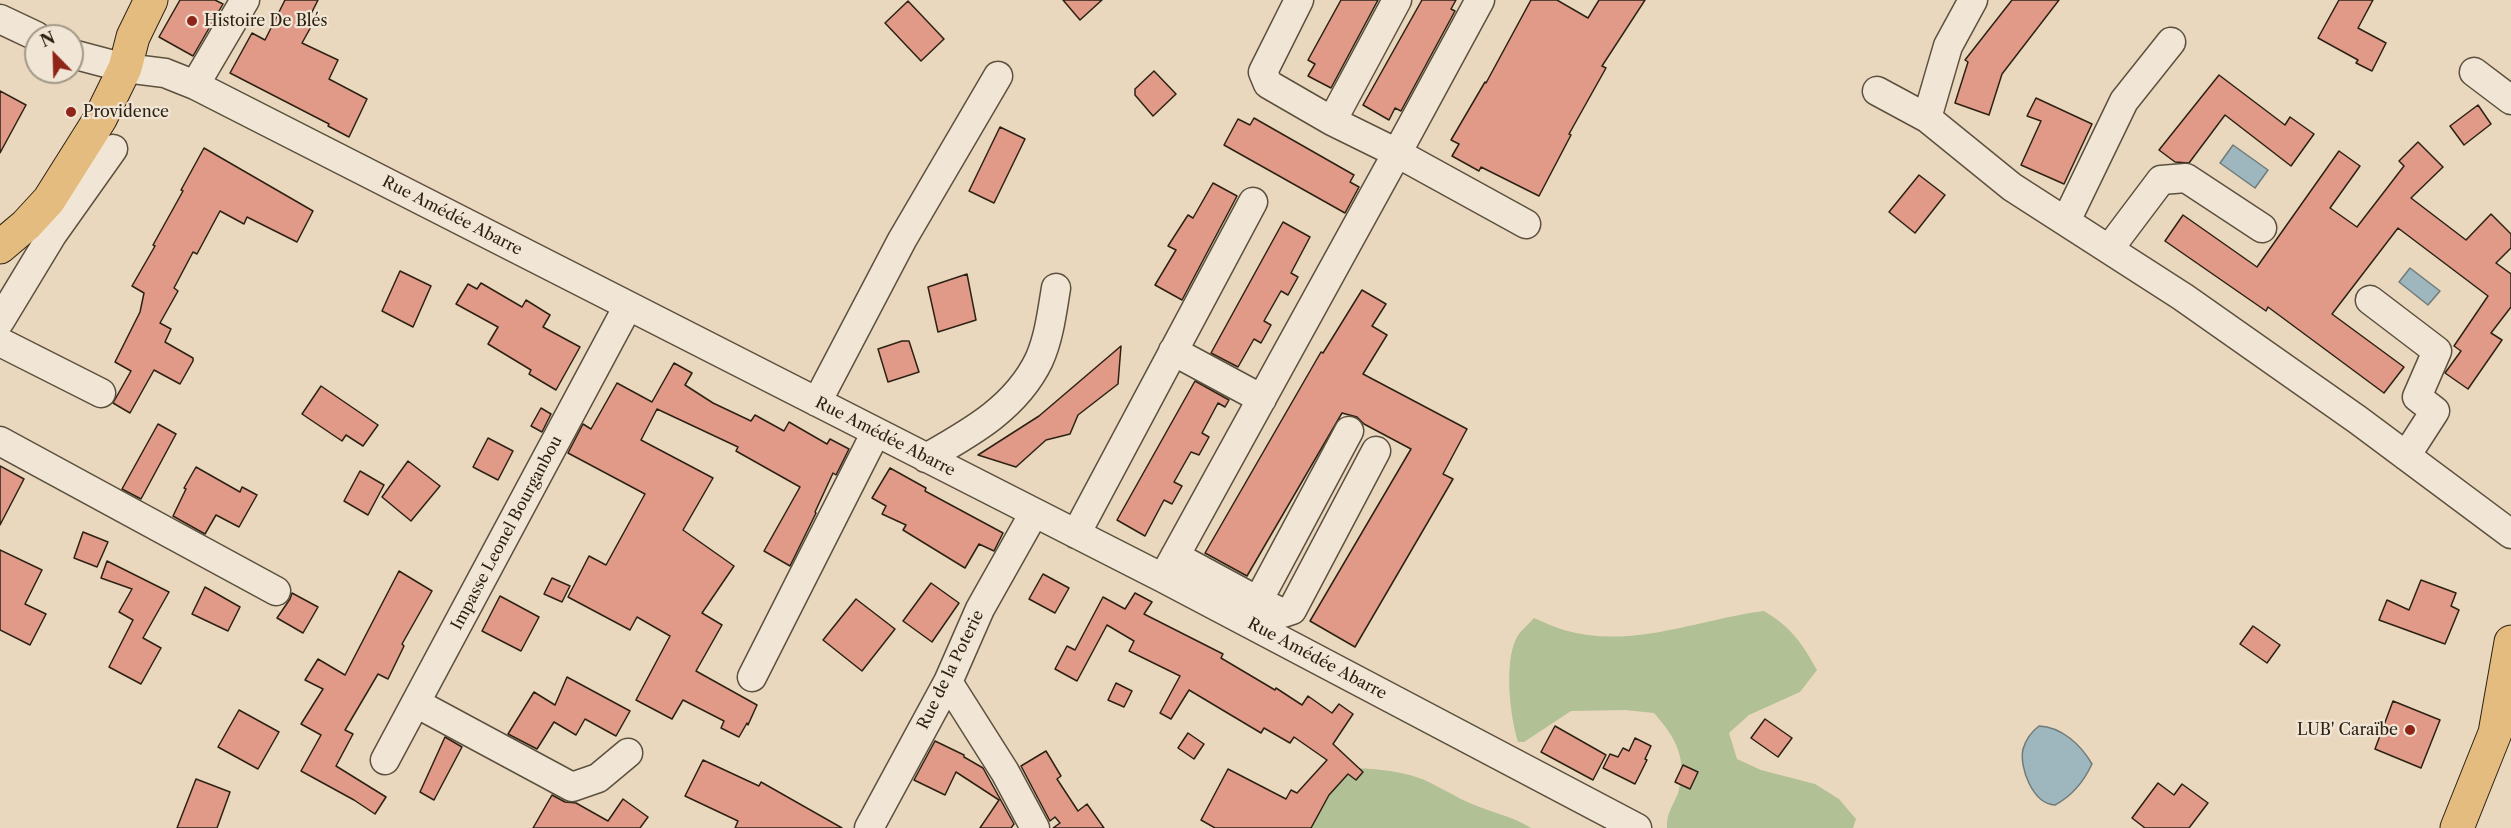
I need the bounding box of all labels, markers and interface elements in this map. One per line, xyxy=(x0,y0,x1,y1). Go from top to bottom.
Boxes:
place label: Histoire De Blés xyxy=(204,11,327,31)
marker: Histoire De Blés xyxy=(185,14,199,28)
north arrow xyxy=(24,24,84,84)
text: N xyxy=(37,27,58,51)
place label: Providence xyxy=(83,102,169,122)
marker: Providence xyxy=(64,105,78,119)
street label: Rue Amédée Abarre xyxy=(379,172,525,260)
street label: Rue Amédée Abarre xyxy=(812,393,958,481)
street label: Impasse Leonel Bourganbou xyxy=(448,433,566,633)
street label: Rue de la Poterie xyxy=(914,607,988,733)
street label: Rue Amédée Abarre xyxy=(1244,614,1390,704)
place label: LUB' Caraïbe xyxy=(2297,720,2398,740)
marker: LUB' Caraïbe xyxy=(2403,723,2417,737)

